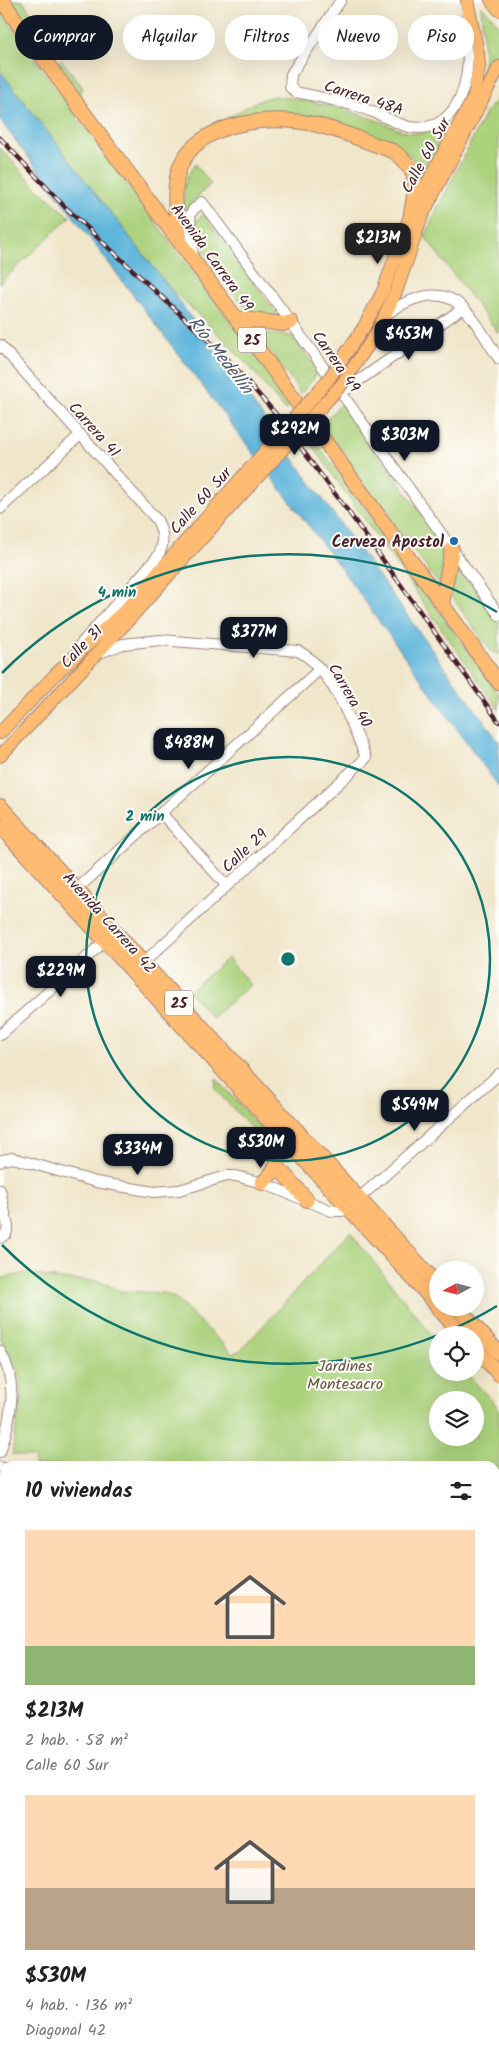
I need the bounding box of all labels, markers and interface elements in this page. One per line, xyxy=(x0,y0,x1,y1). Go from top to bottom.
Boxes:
chip: Comprar xyxy=(15,15,113,60)
chip: Alquilar xyxy=(123,15,215,60)
chip: Filtros xyxy=(225,15,308,60)
chip: Nuevo xyxy=(318,15,398,60)
chip: Piso xyxy=(408,15,474,60)
street label: Carrera 48A xyxy=(321,74,407,123)
street label: Calle 60 Sur xyxy=(395,112,458,198)
street label: Avenida Carrera 49 xyxy=(164,198,260,317)
pin: $213M xyxy=(343,222,413,265)
text: $213M xyxy=(356,226,400,251)
water label: Río Medellín xyxy=(180,311,261,402)
pin: $453M xyxy=(374,318,444,361)
text: $453M xyxy=(385,322,433,347)
street label: Carrera 49 xyxy=(305,326,366,398)
road number: 25 xyxy=(238,328,266,352)
street label: Carrera 41 xyxy=(62,396,126,464)
pin: $292M xyxy=(260,414,330,456)
text: $292M xyxy=(271,417,319,442)
pin: $303M xyxy=(370,420,440,462)
text: $303M xyxy=(381,423,429,448)
street label: Calle 60 Sur xyxy=(164,460,239,540)
place label: Cerveza Apostol xyxy=(332,530,445,555)
marker: Cerveza Apostol xyxy=(448,535,460,547)
text: 4 min xyxy=(98,581,136,605)
pin: $377M xyxy=(219,616,289,659)
street label: Calle 31 xyxy=(55,619,109,675)
text: $377M xyxy=(231,620,277,645)
street label: Carrera 40 xyxy=(321,659,378,733)
pin: $488M xyxy=(154,728,224,770)
text: $488M xyxy=(164,731,214,756)
text: 2 min xyxy=(125,805,165,829)
street label: Calle 29 xyxy=(216,823,274,879)
street label: Avenida Carrera 42 xyxy=(56,866,162,980)
centre of rings xyxy=(279,950,297,968)
pin: $229M xyxy=(26,956,96,998)
text: $229M xyxy=(37,959,85,984)
road number: 25 xyxy=(165,990,193,1016)
pin: $549M xyxy=(380,1090,450,1132)
text: $549M xyxy=(392,1093,438,1118)
pin: $530M xyxy=(226,1126,296,1169)
text: $530M xyxy=(238,1130,284,1155)
pin: $334M xyxy=(103,1134,173,1176)
text: $334M xyxy=(114,1137,162,1162)
north arrow xyxy=(429,1261,484,1316)
map controls xyxy=(429,1261,484,1446)
button: locate xyxy=(429,1326,484,1381)
park label: Jardines Montesacro xyxy=(307,1354,383,1397)
button: layers xyxy=(429,1391,484,1446)
text: 10 viviendas xyxy=(25,1475,133,1508)
icon: filters xyxy=(447,1477,475,1505)
icon: home xyxy=(205,1562,295,1652)
text: $213M xyxy=(25,1695,83,1728)
text: 2 hab. · 58 m² xyxy=(25,1728,128,1753)
text: Calle 60 Sur xyxy=(25,1753,108,1778)
icon: home xyxy=(205,1827,295,1917)
text: $530M xyxy=(25,1960,86,1993)
text: 4 hab. · 136 m² xyxy=(25,1993,132,2018)
text: Diagonal 42 xyxy=(25,2018,106,2043)

